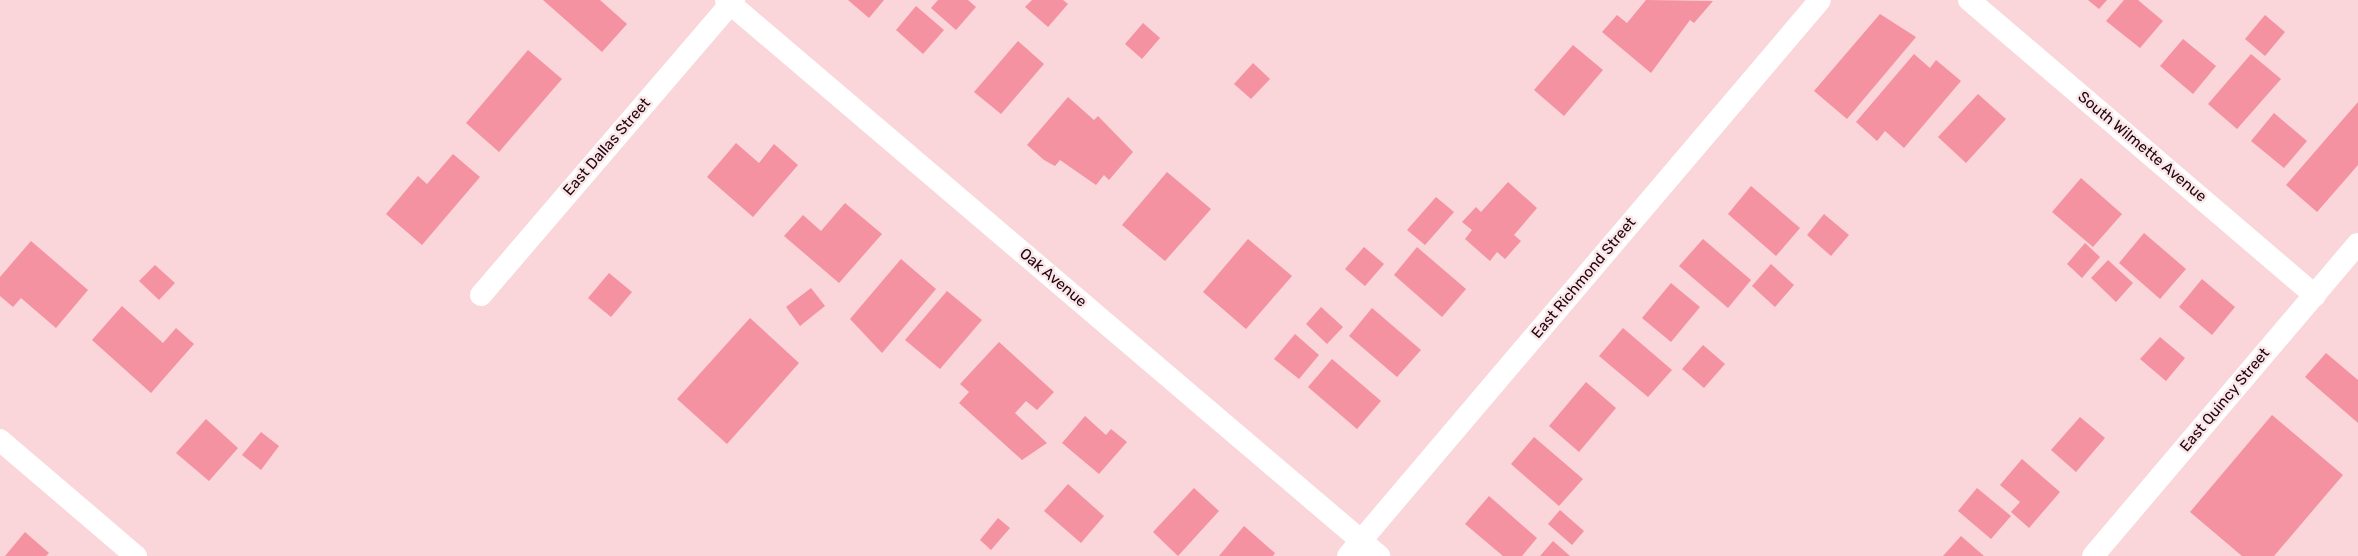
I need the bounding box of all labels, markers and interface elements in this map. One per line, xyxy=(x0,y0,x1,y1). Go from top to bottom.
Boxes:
street label: South Wilmette Avenue xyxy=(2074,88,2210,206)
street label: East Dallas Street xyxy=(560,95,654,199)
street label: East Richmond Street xyxy=(1528,214,1640,342)
street label: Oak Avenue xyxy=(1016,245,1090,311)
street label: East Quincy Street xyxy=(2176,344,2274,456)

